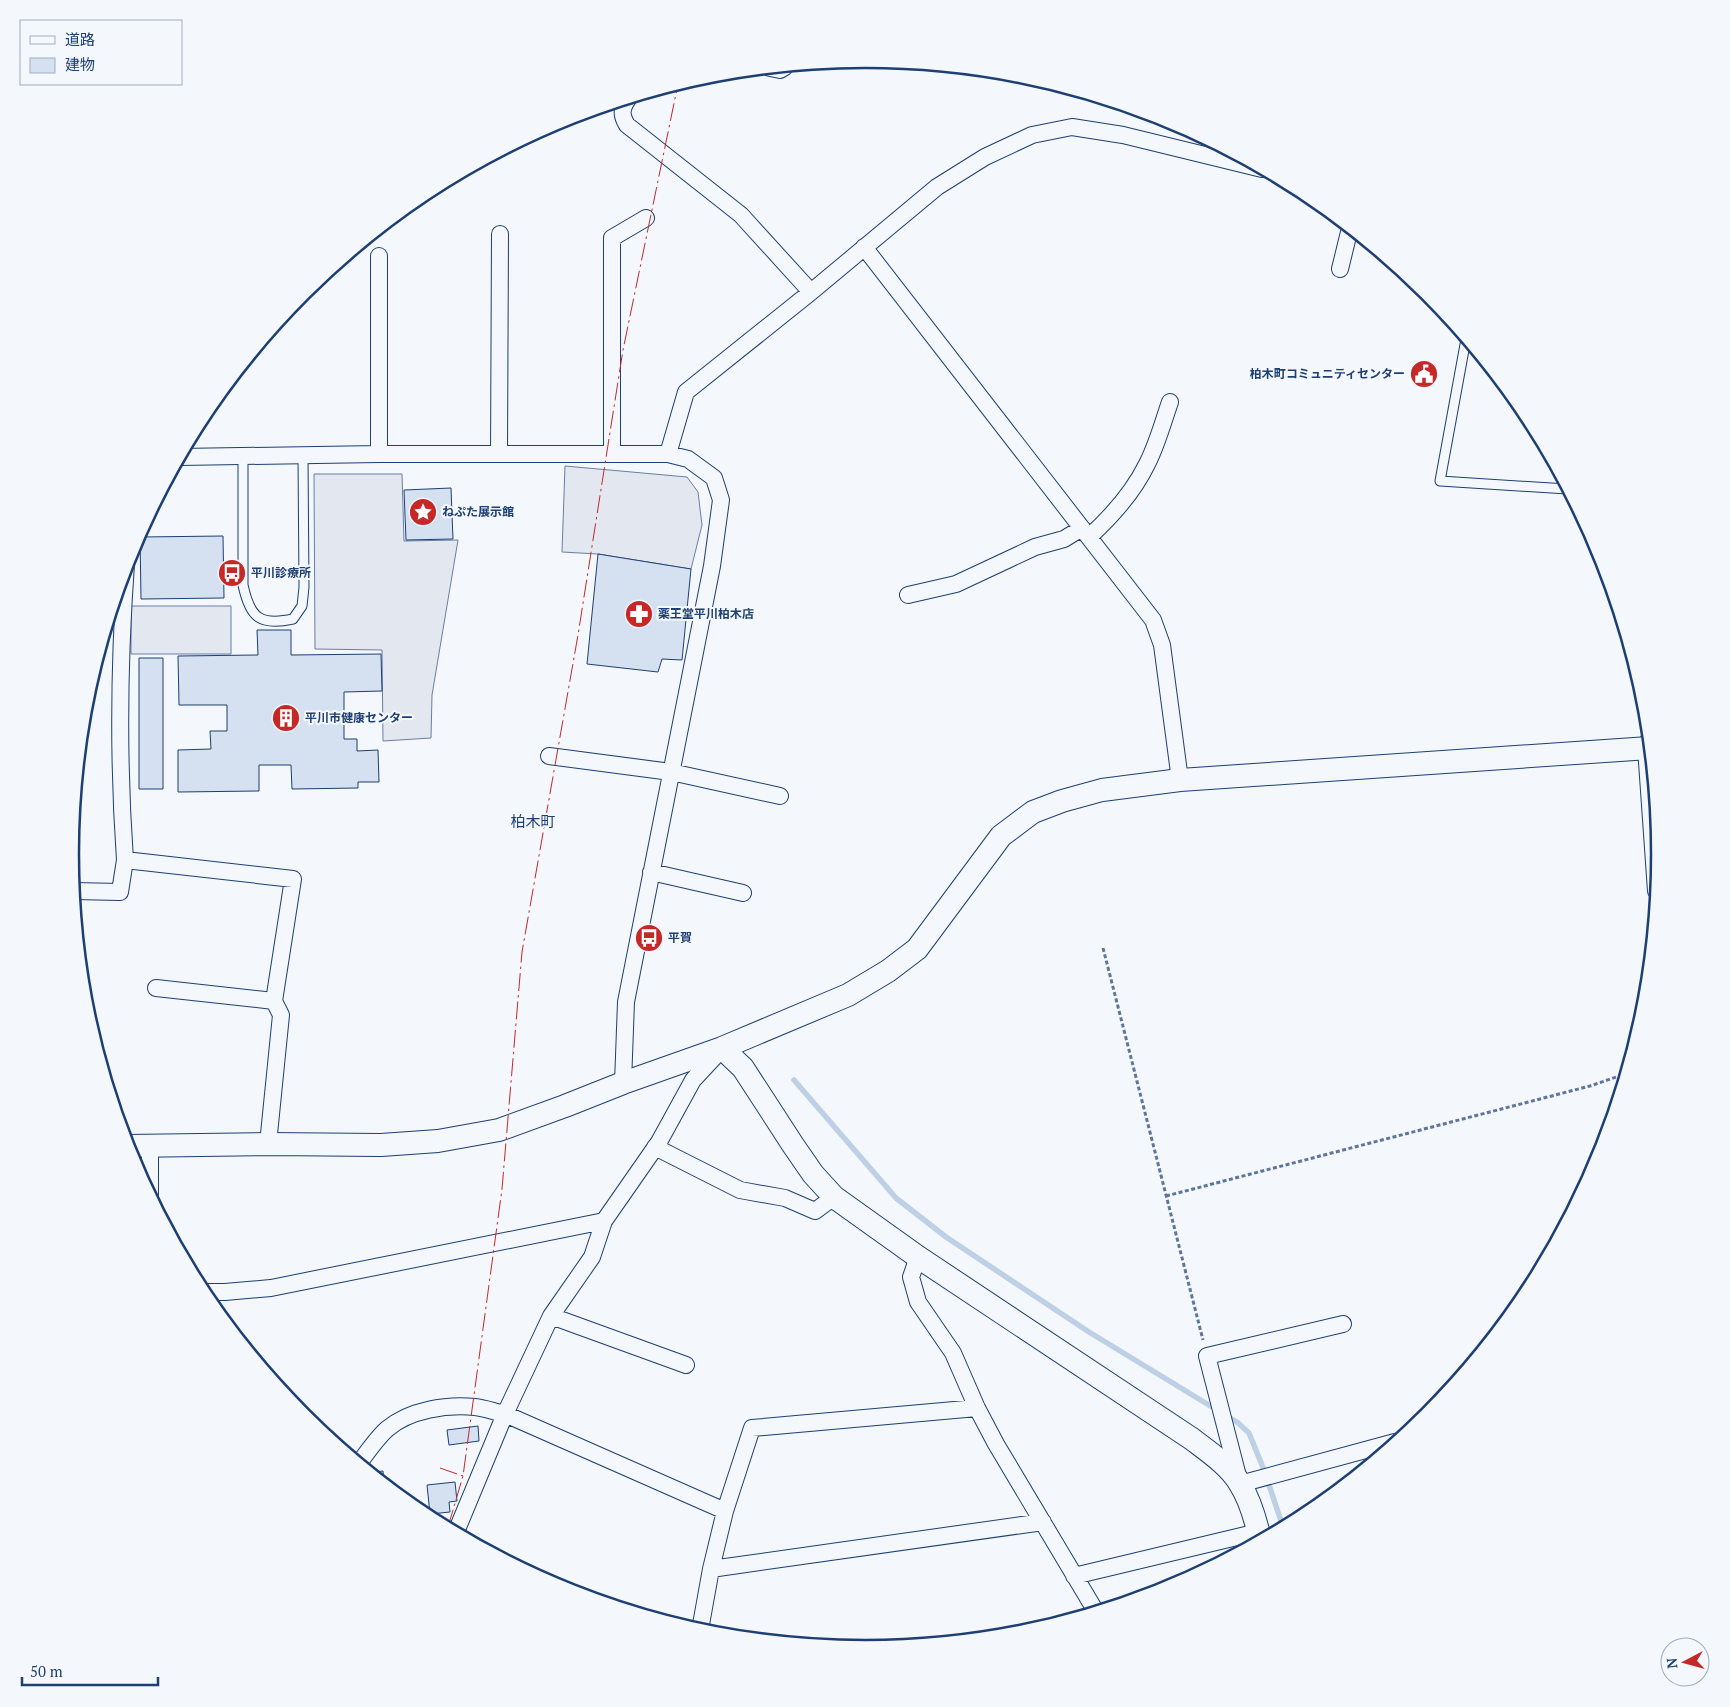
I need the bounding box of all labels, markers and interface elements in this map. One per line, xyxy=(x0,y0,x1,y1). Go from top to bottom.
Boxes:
legend xyxy=(20,20,182,85)
text: 道路 xyxy=(65,29,95,49)
text: 建物 xyxy=(65,54,95,74)
public building icon: 柏木町コミュニティセンター xyxy=(1409,359,1439,389)
place label: 柏木町コミュニティセンター xyxy=(1250,366,1405,381)
place icon: ねぷた展示館 xyxy=(408,497,438,527)
place label: ねぷた展示館 xyxy=(442,504,514,519)
bus stop icon: 平川診療所 xyxy=(217,558,247,588)
place label: 平川診療所 xyxy=(251,565,311,580)
pharmacy icon: 薬王堂平川柏木店 xyxy=(624,599,654,629)
place label: 薬王堂平川柏木店 xyxy=(658,606,754,621)
building icon: 平川市健康センター xyxy=(271,703,301,733)
place label: 平川市健康センター xyxy=(305,710,413,725)
district label: 柏木町 xyxy=(510,811,556,831)
bus stop icon: 平賀 xyxy=(634,923,664,953)
place label: 平賀 xyxy=(668,930,692,945)
north arrow xyxy=(1660,1637,1710,1687)
scale bar xyxy=(22,1654,159,1686)
text: N xyxy=(1662,1657,1682,1670)
text: 50 m xyxy=(30,1661,63,1681)

